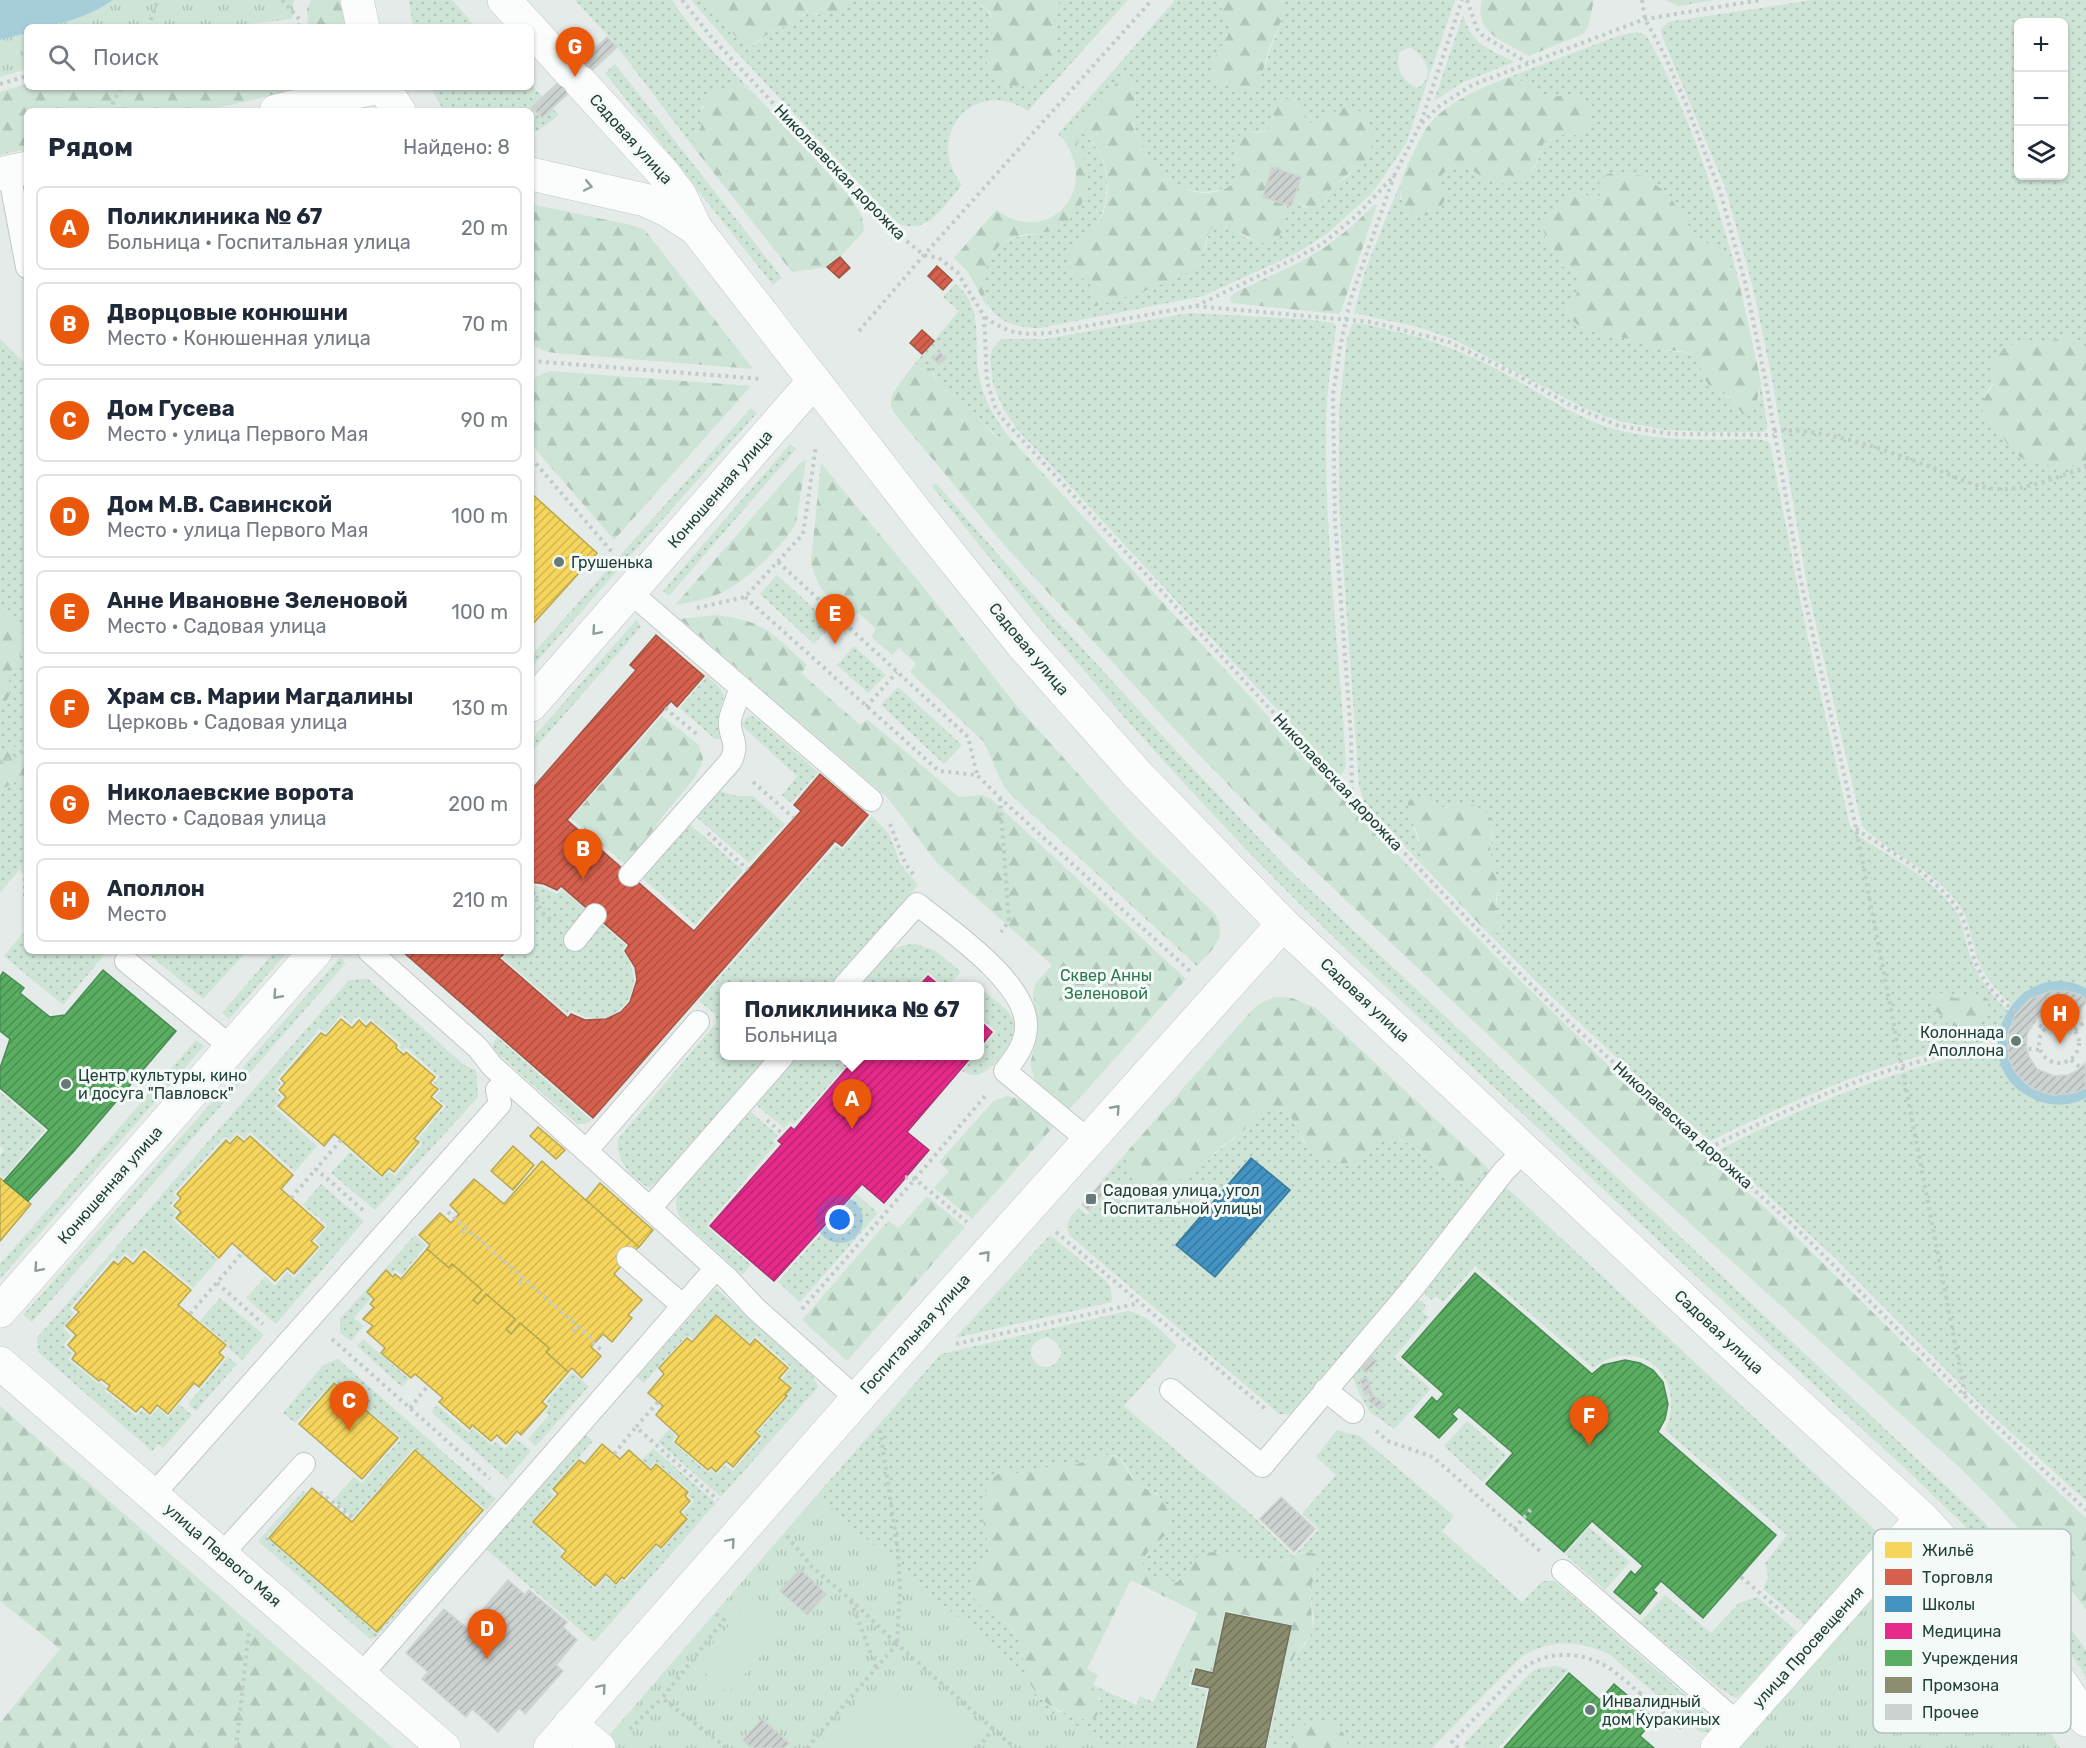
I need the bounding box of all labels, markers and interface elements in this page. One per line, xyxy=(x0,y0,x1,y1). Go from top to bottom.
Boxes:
map controls xyxy=(2014,18,2068,180)
button: + xyxy=(2014,18,2068,72)
search box xyxy=(24,24,534,90)
pin: G xyxy=(556,28,594,77)
icon: search xyxy=(45,41,78,74)
text: Поиск xyxy=(93,44,159,71)
button: − xyxy=(2014,72,2068,126)
street label: Садовая улица xyxy=(586,90,676,188)
street label: Николаевская дорожка xyxy=(770,100,910,244)
button: layers xyxy=(2014,126,2068,180)
text: Рядом xyxy=(48,132,133,163)
text: Найдено: 8 xyxy=(403,135,510,159)
one-way arrow xyxy=(583,179,593,192)
text: Поликлиника № 67 xyxy=(107,203,322,230)
text: A xyxy=(62,216,77,240)
text: 20 m xyxy=(461,216,508,240)
text: Больница · Госпитальная улица xyxy=(107,230,411,254)
text: Дворцовые конюшни xyxy=(107,299,348,326)
text: B xyxy=(62,312,77,336)
text: 70 m xyxy=(462,312,508,336)
text: Место · Конюшенная улица xyxy=(107,326,371,350)
text: Дом Гусева xyxy=(107,395,235,422)
text: C xyxy=(62,408,77,432)
text: 90 m xyxy=(461,408,508,432)
text: Место · улица Первого Мая xyxy=(107,422,368,446)
street label: Конюшенная улица xyxy=(664,426,776,552)
text: Дом М.В. Савинской xyxy=(107,491,332,518)
text: D xyxy=(62,504,77,528)
text: 100 m xyxy=(451,504,508,528)
text: Место · улица Первого Мая xyxy=(107,518,368,542)
place label: Грушенька xyxy=(571,553,653,572)
marker: Грушенька xyxy=(552,555,566,569)
text: Анне Ивановне Зеленовой xyxy=(107,587,407,614)
pin: E xyxy=(816,594,854,644)
street label: Садовая улица xyxy=(985,599,1073,699)
text: E xyxy=(63,600,76,624)
text: 100 m xyxy=(451,600,508,624)
text: Место · Садовая улица xyxy=(107,614,327,638)
one-way arrow xyxy=(592,624,603,634)
text: Храм св. Марии Магдалины xyxy=(107,683,413,710)
text: F xyxy=(63,696,76,720)
text: 130 m xyxy=(452,696,508,720)
street label: Николаевская дорожка xyxy=(1269,709,1407,855)
text: Церковь · Садовая улица xyxy=(107,710,348,734)
text: Николаевские ворота xyxy=(107,779,354,806)
text: G xyxy=(62,792,77,816)
text: 200 m xyxy=(448,792,508,816)
text: Место · Садовая улица xyxy=(107,806,327,830)
pin: B xyxy=(564,830,602,879)
text: Аполлон xyxy=(107,875,205,902)
text: H xyxy=(62,888,77,912)
text: 210 m xyxy=(452,888,508,912)
text: Место xyxy=(107,902,167,926)
street label: Садовая улица xyxy=(1317,954,1413,1046)
park label: Сквер Анны Зеленовой xyxy=(1060,966,1152,1003)
popup xyxy=(720,982,984,1060)
one-way arrow xyxy=(273,988,284,999)
pin: H xyxy=(2040,994,2080,1044)
text: Поликлиника № 67 xyxy=(744,996,960,1023)
text: Больница xyxy=(744,1023,838,1047)
place label: Колоннада Аполлона xyxy=(1920,1023,2004,1060)
marker: Колоннада Аполлона xyxy=(2009,1034,2023,1048)
street label: Николаевская дорожка xyxy=(1609,1057,1757,1193)
place label: Центр культуры, кино и досуга "Павловск" xyxy=(78,1066,247,1103)
marker: Центр культуры, кино и досуга "Павловск" xyxy=(59,1077,73,1091)
pin: A xyxy=(832,1080,872,1129)
one-way arrow xyxy=(1109,1105,1120,1116)
street label: Конюшенная улица xyxy=(54,1122,166,1248)
place label: Садовая улица, угол Госпитальной улицы xyxy=(1103,1181,1262,1218)
marker: Садовая улица, угол Госпитальной улицы xyxy=(1084,1192,1098,1206)
your location xyxy=(825,1205,854,1234)
one-way arrow xyxy=(979,1251,990,1262)
one-way arrow xyxy=(34,1261,45,1272)
street label: Госпитальная улица xyxy=(856,1270,974,1398)
street label: Садовая улица xyxy=(1671,1286,1767,1378)
pin: C xyxy=(330,1382,368,1431)
pin: F xyxy=(1570,1396,1608,1446)
street label: улица Первого Мая xyxy=(161,1499,285,1611)
legend xyxy=(1873,1529,2071,1733)
one-way arrow xyxy=(724,1538,735,1549)
text: Жильё xyxy=(1922,1541,1974,1560)
text: Торговля xyxy=(1922,1568,1993,1587)
street label: улица Просвещения xyxy=(1748,1582,1868,1712)
text: Школы xyxy=(1922,1595,1975,1614)
pin: D xyxy=(468,1610,506,1659)
text: Медицина xyxy=(1922,1622,2001,1641)
text: Учреждения xyxy=(1922,1649,2018,1668)
text: Промзона xyxy=(1922,1676,1999,1695)
one-way arrow xyxy=(595,1684,606,1695)
place label: Инвалидный дом Куракиных xyxy=(1602,1692,1721,1729)
marker: Инвалидный дом Куракиных xyxy=(1583,1703,1597,1717)
text: Прочее xyxy=(1922,1703,1979,1722)

